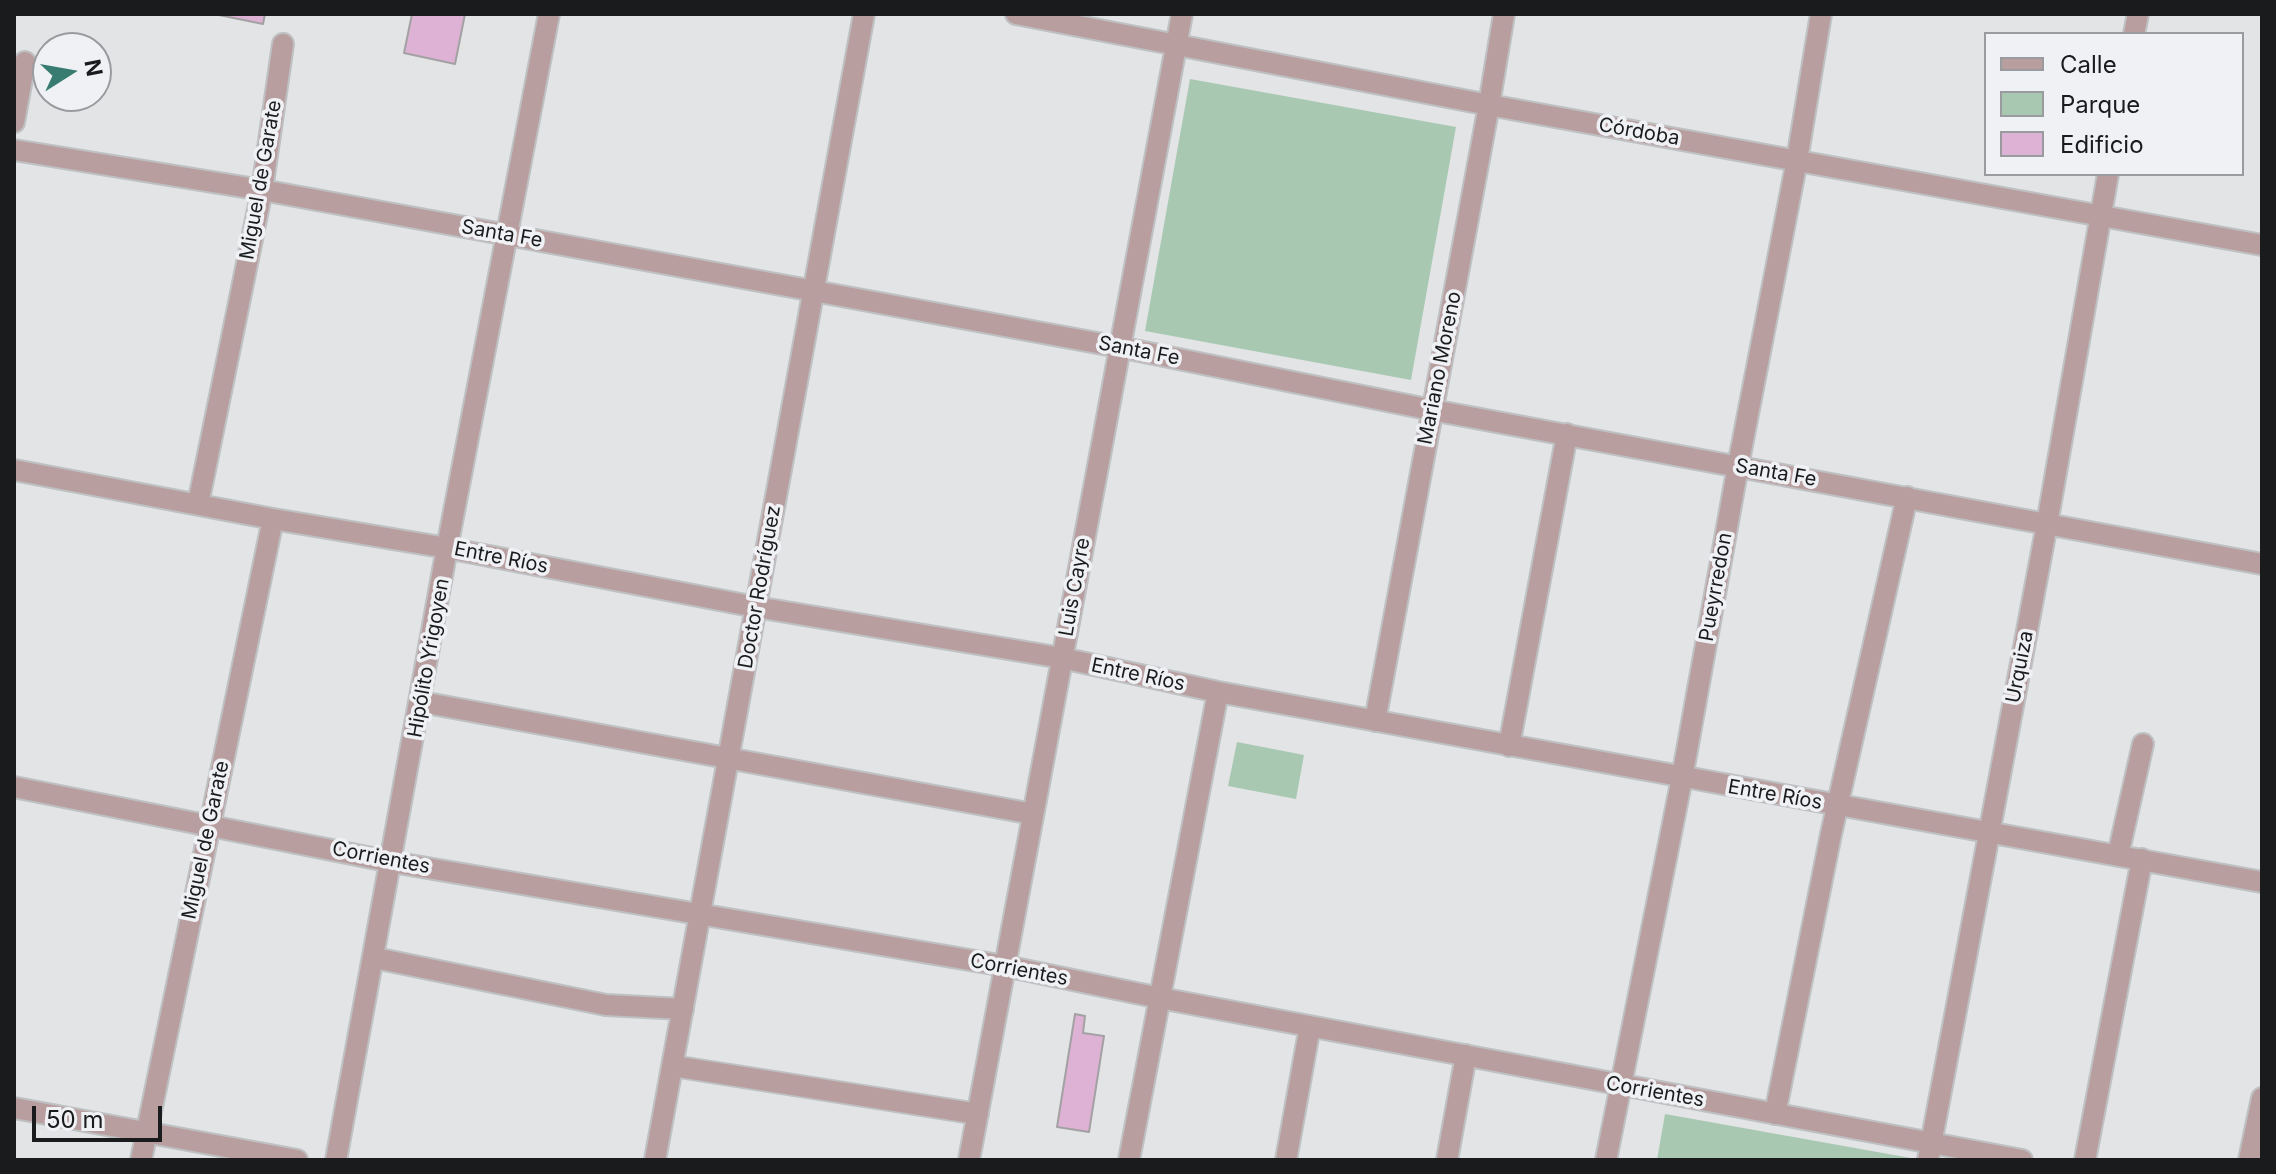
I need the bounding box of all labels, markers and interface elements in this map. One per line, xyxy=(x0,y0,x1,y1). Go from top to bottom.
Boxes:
north arrow xyxy=(32,32,112,112)
legend xyxy=(1984,32,2244,176)
text: Calle xyxy=(2060,50,2117,79)
text: N xyxy=(79,57,108,79)
text: Parque xyxy=(2060,90,2140,119)
street label: Miguel de Garate xyxy=(235,98,287,262)
street label: Córdoba xyxy=(1597,113,1681,151)
text: Edificio xyxy=(2060,130,2144,159)
street label: Santa Fe xyxy=(460,215,544,253)
street label: Mariano Moreno xyxy=(1413,289,1467,447)
street label: Santa Fe xyxy=(1096,331,1182,371)
street label: Santa Fe xyxy=(1734,454,1818,492)
street label: Doctor Rodríguez xyxy=(734,503,786,671)
street label: Pueyrredon xyxy=(1695,531,1737,643)
street label: Luis Cayre xyxy=(1055,536,1095,638)
street label: Entre Ríos xyxy=(452,537,550,579)
street label: Hipólito Yrigoyen xyxy=(403,577,455,739)
street label: Urquiza xyxy=(2001,629,2039,705)
street label: Entre Ríos xyxy=(1089,653,1187,697)
street label: Miguel de Garate xyxy=(177,758,235,922)
street label: Entre Ríos xyxy=(1726,775,1824,815)
street label: Corrientes xyxy=(330,837,432,879)
street label: Corrientes xyxy=(968,949,1070,991)
street label: Corrientes xyxy=(1604,1072,1706,1112)
scale bar xyxy=(36,1090,166,1140)
text: 50 m xyxy=(46,1105,104,1134)

